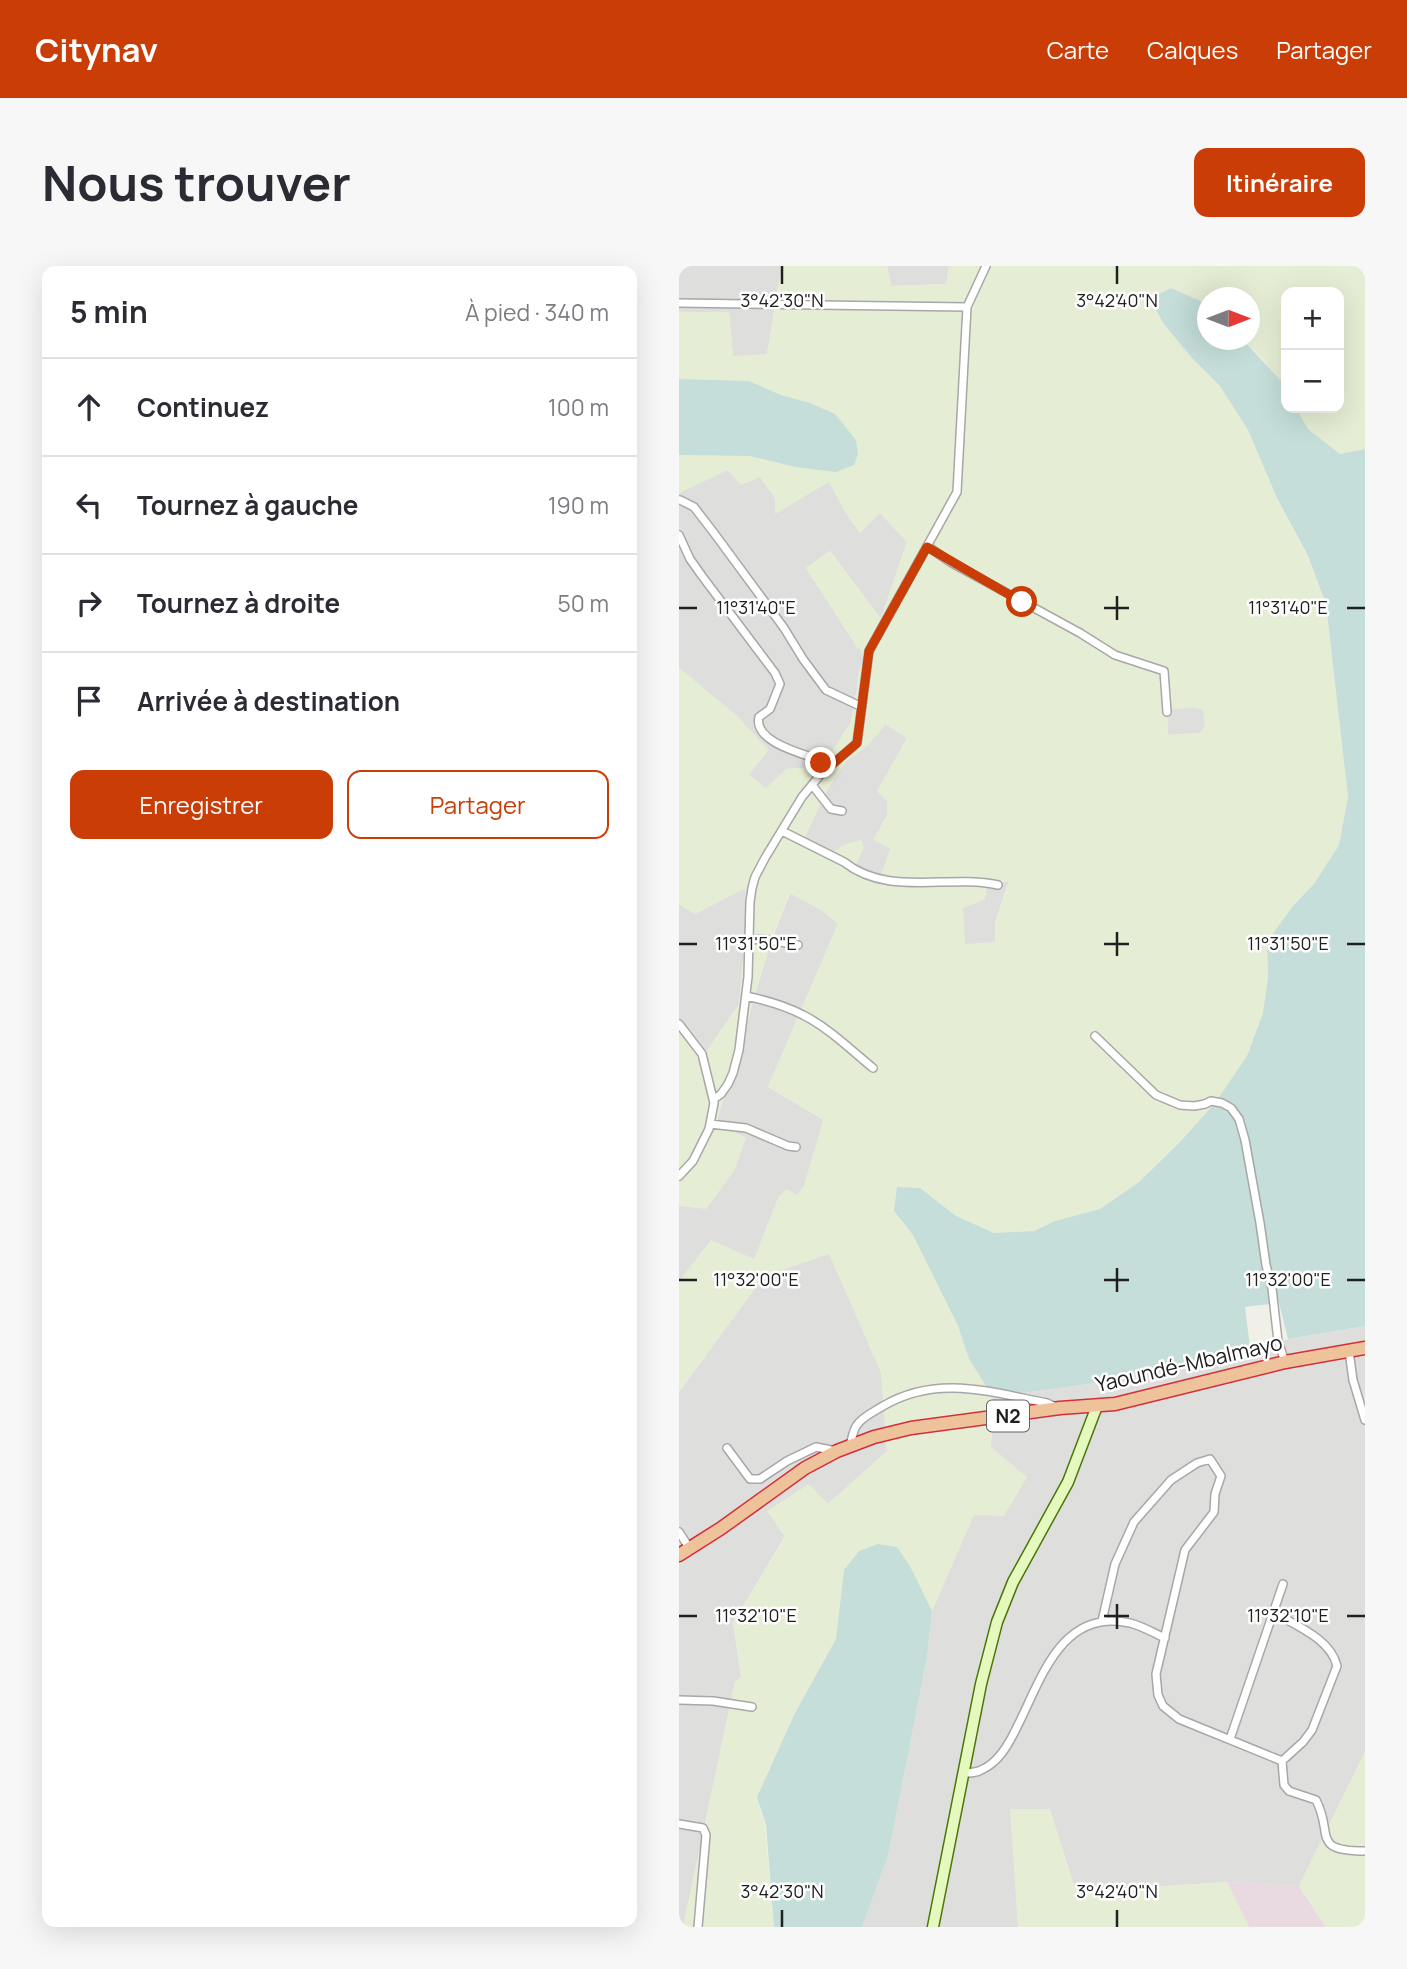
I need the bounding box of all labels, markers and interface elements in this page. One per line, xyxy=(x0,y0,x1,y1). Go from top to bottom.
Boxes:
text: Citynav xyxy=(35,27,158,72)
text: Carte xyxy=(1047,33,1109,66)
text: Calques xyxy=(1147,33,1238,66)
text: Partager xyxy=(1276,33,1372,66)
button: Itinéraire xyxy=(1194,148,1365,217)
text: Nous trouver xyxy=(42,149,351,216)
north arrow xyxy=(1197,287,1260,350)
map controls xyxy=(1281,287,1344,413)
button: + xyxy=(1281,287,1344,350)
text: 3°42'30"N xyxy=(740,288,824,312)
text: 3°42'40"N xyxy=(1076,288,1158,312)
text: 5 min xyxy=(70,291,148,332)
text: À pied · 340 m xyxy=(465,296,609,328)
button: − xyxy=(1281,350,1344,413)
icon: ahead xyxy=(70,388,108,426)
text: Continuez xyxy=(137,389,269,425)
text: 100 m xyxy=(548,391,609,423)
icon: left xyxy=(70,486,108,524)
text: Tournez à gauche xyxy=(137,487,358,523)
text: 190 m xyxy=(548,489,609,521)
icon: right xyxy=(70,584,108,622)
text: Tournez à droite xyxy=(137,585,340,621)
route start xyxy=(1006,586,1037,617)
text: 50 m xyxy=(558,587,609,619)
text: 11°31'40"E xyxy=(716,595,796,619)
text: 11°31'40"E xyxy=(1248,595,1328,619)
icon: arrive xyxy=(70,682,108,720)
text: Arrivée à destination xyxy=(137,683,400,719)
route end xyxy=(805,747,836,778)
button: Enregistrer xyxy=(70,770,333,839)
button: Partager xyxy=(347,770,609,839)
text: 11°31'50"E xyxy=(715,931,797,955)
text: 11°31'50"E xyxy=(1247,931,1329,955)
text: 11°32'00"E xyxy=(713,1267,799,1291)
text: 11°32'00"E xyxy=(1245,1267,1331,1291)
street label: Yaoundé-Mbalmayo xyxy=(1093,1328,1285,1398)
road number: N2 xyxy=(987,1400,1029,1432)
text: 11°32'10"E xyxy=(715,1603,797,1627)
text: 11°32'10"E xyxy=(1247,1603,1329,1627)
text: 3°42'30"N xyxy=(740,1879,824,1903)
text: 3°42'40"N xyxy=(1076,1879,1158,1903)

